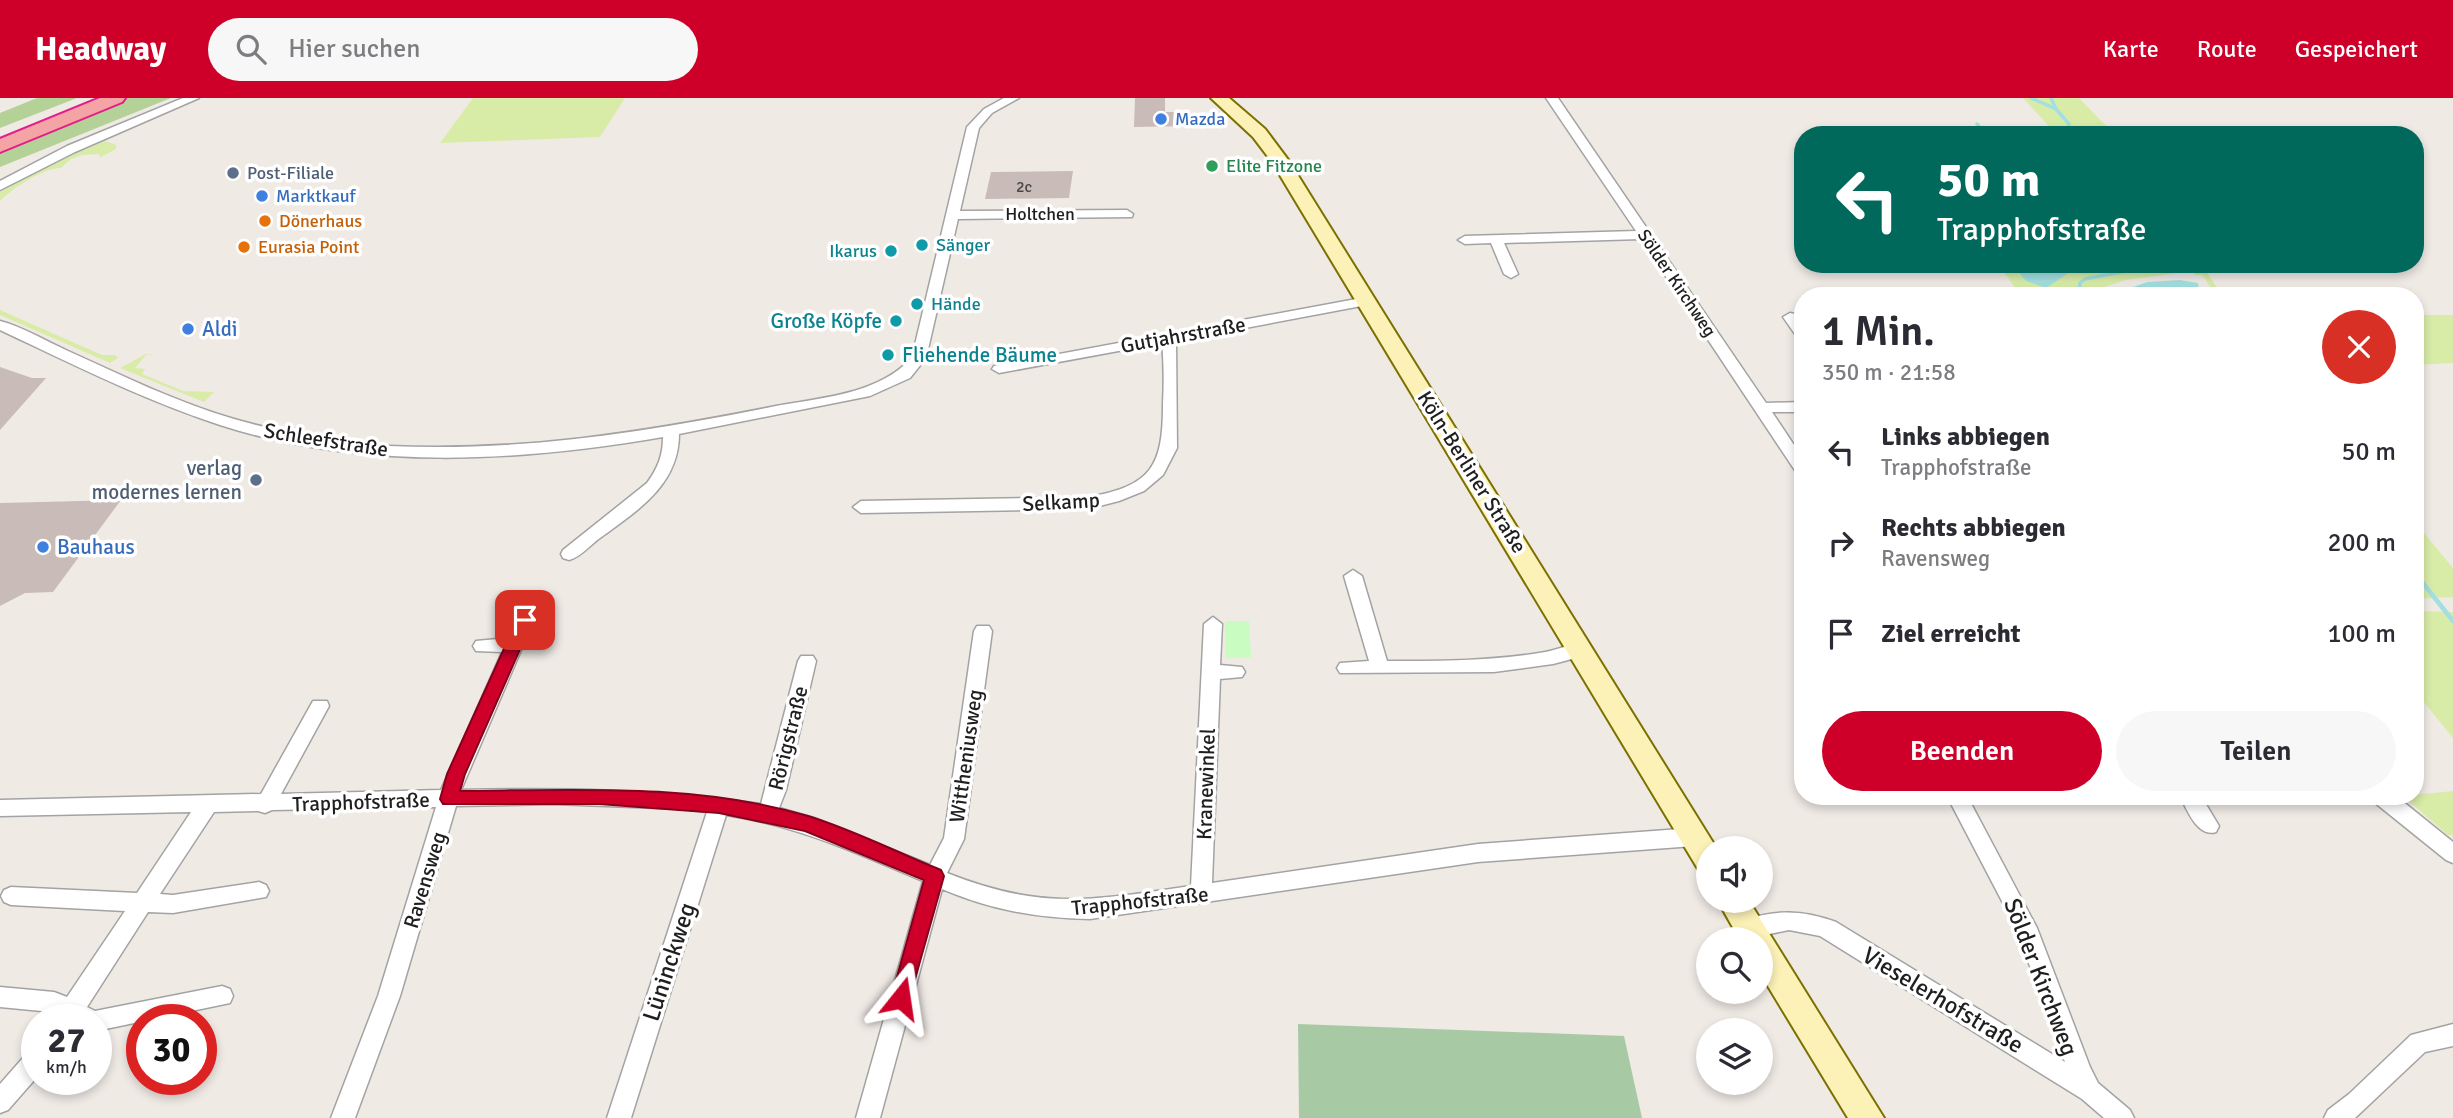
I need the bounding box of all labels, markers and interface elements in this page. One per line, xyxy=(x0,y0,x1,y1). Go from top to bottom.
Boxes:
search box xyxy=(208,18,698,81)
text: Headway xyxy=(35,29,166,70)
icon: search xyxy=(232,30,270,68)
text: Hier suchen xyxy=(288,33,420,65)
text: Karte xyxy=(2103,34,2159,64)
text: Route xyxy=(2197,34,2257,64)
text: Gespeichert xyxy=(2295,34,2418,64)
place label: Mazda xyxy=(1175,108,1225,130)
marker: Mazda xyxy=(1153,111,1169,127)
text: 50 m xyxy=(1937,150,2040,210)
icon: left xyxy=(1822,154,1913,245)
place label: Elite Fitzone xyxy=(1226,155,1322,177)
marker: Elite Fitzone xyxy=(1204,158,1220,174)
place label: Post-Filiale xyxy=(247,162,334,184)
marker: Post-Filiale xyxy=(225,165,241,181)
house number: 2c xyxy=(1016,177,1032,197)
place label: Marktkauf xyxy=(276,185,357,207)
marker: Marktkauf xyxy=(254,188,270,204)
street label: Holtchen xyxy=(1005,203,1075,225)
place label: Dönerhaus xyxy=(279,210,362,232)
text: Trapphofstraße xyxy=(1937,210,2147,249)
marker: Dönerhaus xyxy=(257,213,273,229)
street label: Sölder Kirchweg xyxy=(1633,225,1721,341)
place label: Sänger xyxy=(936,234,990,256)
place label: Eurasia Point xyxy=(258,236,359,258)
marker: Sänger xyxy=(914,237,930,253)
marker: Eurasia Point xyxy=(236,239,252,255)
place label: Ikarus xyxy=(829,240,877,262)
marker: Ikarus xyxy=(883,243,899,259)
place label: Hände xyxy=(931,293,981,315)
marker: Hände xyxy=(909,296,925,312)
text: 1 Min. xyxy=(1822,306,1935,357)
place label: Große Köpfe xyxy=(771,308,882,334)
button: close xyxy=(2322,310,2396,384)
street label: Gutjahrstraße xyxy=(1118,311,1248,359)
marker: Große Köpfe xyxy=(888,313,904,329)
place label: Aldi xyxy=(202,316,237,342)
marker: Aldi xyxy=(180,321,196,337)
place label: Fliehende Bäume xyxy=(902,342,1057,368)
marker: Fliehende Bäume xyxy=(880,347,896,363)
text: 350 m · 21:58 xyxy=(1822,358,1956,387)
street label: Köln-Berliner Straße xyxy=(1412,386,1532,558)
street label: Schleefstraße xyxy=(262,417,390,463)
text: Links abbiegen xyxy=(1881,421,2050,453)
icon: left xyxy=(1822,433,1860,471)
text: 50 m xyxy=(2341,436,2396,468)
text: Trapphofstraße xyxy=(1881,453,2032,482)
place label: verlag modernes lernen xyxy=(92,455,242,505)
marker: verlag modernes lernen xyxy=(248,472,264,488)
street label: Selkamp xyxy=(1022,487,1100,517)
text: Rechts abbiegen xyxy=(1881,512,2066,544)
icon: right xyxy=(1822,524,1860,562)
text: 200 m xyxy=(2327,527,2396,559)
place label: Bauhaus xyxy=(57,534,135,560)
marker: Bauhaus xyxy=(35,539,51,555)
text: Ravensweg xyxy=(1881,544,1990,573)
pin xyxy=(495,590,555,650)
icon: arrive xyxy=(506,601,544,639)
icon: arrive xyxy=(1822,615,1860,653)
text: Ziel erreicht xyxy=(1881,618,2021,650)
text: 100 m xyxy=(2327,618,2396,650)
street label: Rörigstraße xyxy=(762,683,814,793)
street label: Wittheniusweg xyxy=(944,688,988,824)
button: Beenden xyxy=(1822,711,2102,791)
button: Teilen xyxy=(2116,711,2396,791)
street label: Kranewinkel xyxy=(1191,728,1221,840)
street label: Trapphofstraße xyxy=(292,787,430,817)
street label: Ravensweg xyxy=(398,829,452,931)
map controls xyxy=(1696,836,1773,1095)
button: sound xyxy=(1696,836,1773,913)
street label: Trapphofstraße xyxy=(1070,881,1210,921)
street label: Sölder Kirchweg xyxy=(1997,894,2085,1060)
street label: Lüninckweg xyxy=(636,899,702,1025)
button: search xyxy=(1696,927,1773,1004)
street label: Vieselerhofstraße xyxy=(1857,940,2029,1060)
position arrow xyxy=(864,961,938,1035)
speed limit sign: 30 xyxy=(126,1004,217,1095)
button: layers xyxy=(1696,1018,1773,1095)
text: 27 xyxy=(48,1019,85,1062)
text: km/h xyxy=(46,1056,87,1078)

